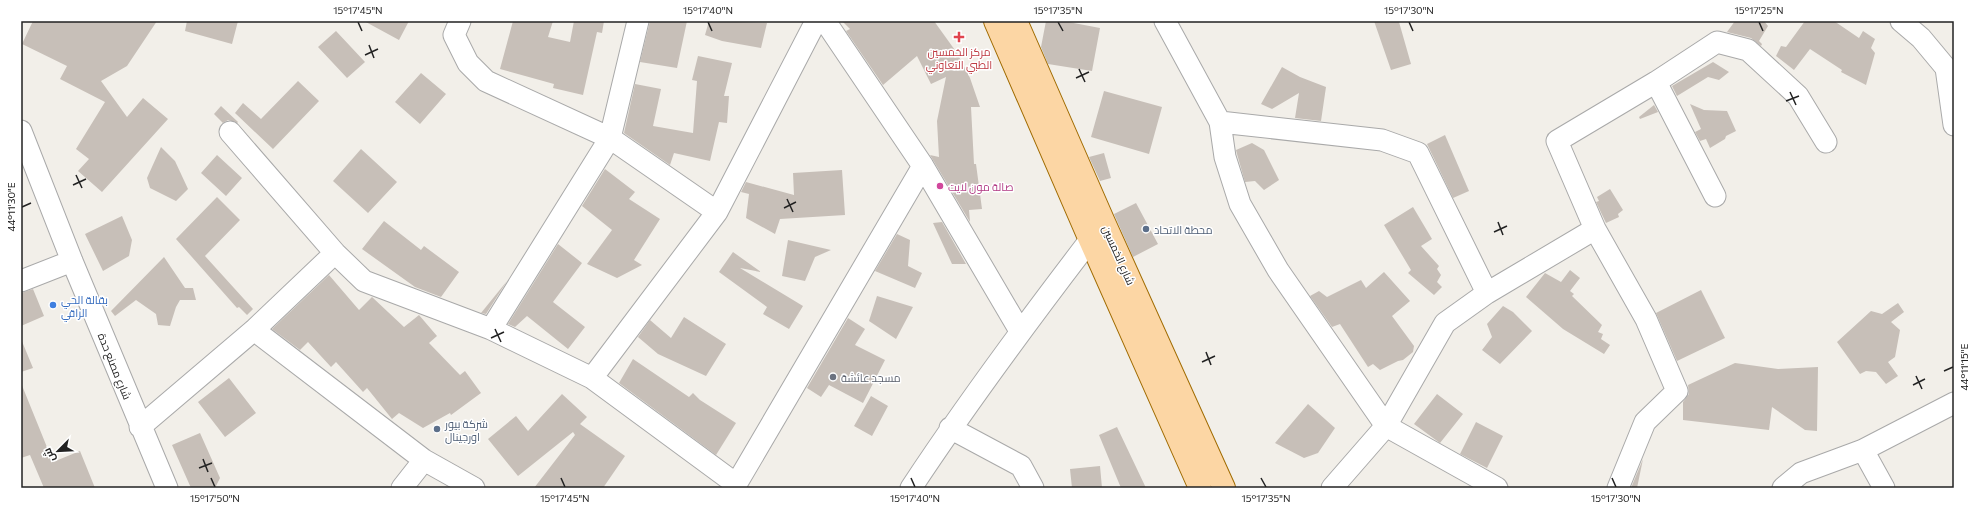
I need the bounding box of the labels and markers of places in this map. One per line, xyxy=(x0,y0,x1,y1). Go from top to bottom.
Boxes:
marker: مركز الخمسين الطبي التعاوني xyxy=(953,31,965,43)
place label: مركز الخمسين الطبي التعاوني xyxy=(926,45,992,74)
place label: صالة مون لايت xyxy=(948,180,1014,194)
marker: صالة مون لايت xyxy=(935,181,945,191)
place label: محطة الاتحاد xyxy=(1154,223,1213,236)
marker: محطة الاتحاد xyxy=(1141,224,1151,234)
place label: بقالة الحي الراقي xyxy=(61,293,108,322)
marker: بقالة الحي الراقي xyxy=(48,300,58,310)
place label: مسجد عائشة xyxy=(841,371,901,384)
marker: مسجد عائشة xyxy=(828,372,838,382)
place label: شركة بيور اورجينال xyxy=(444,417,488,444)
marker: شركة بيور اورجينال xyxy=(432,424,442,434)

